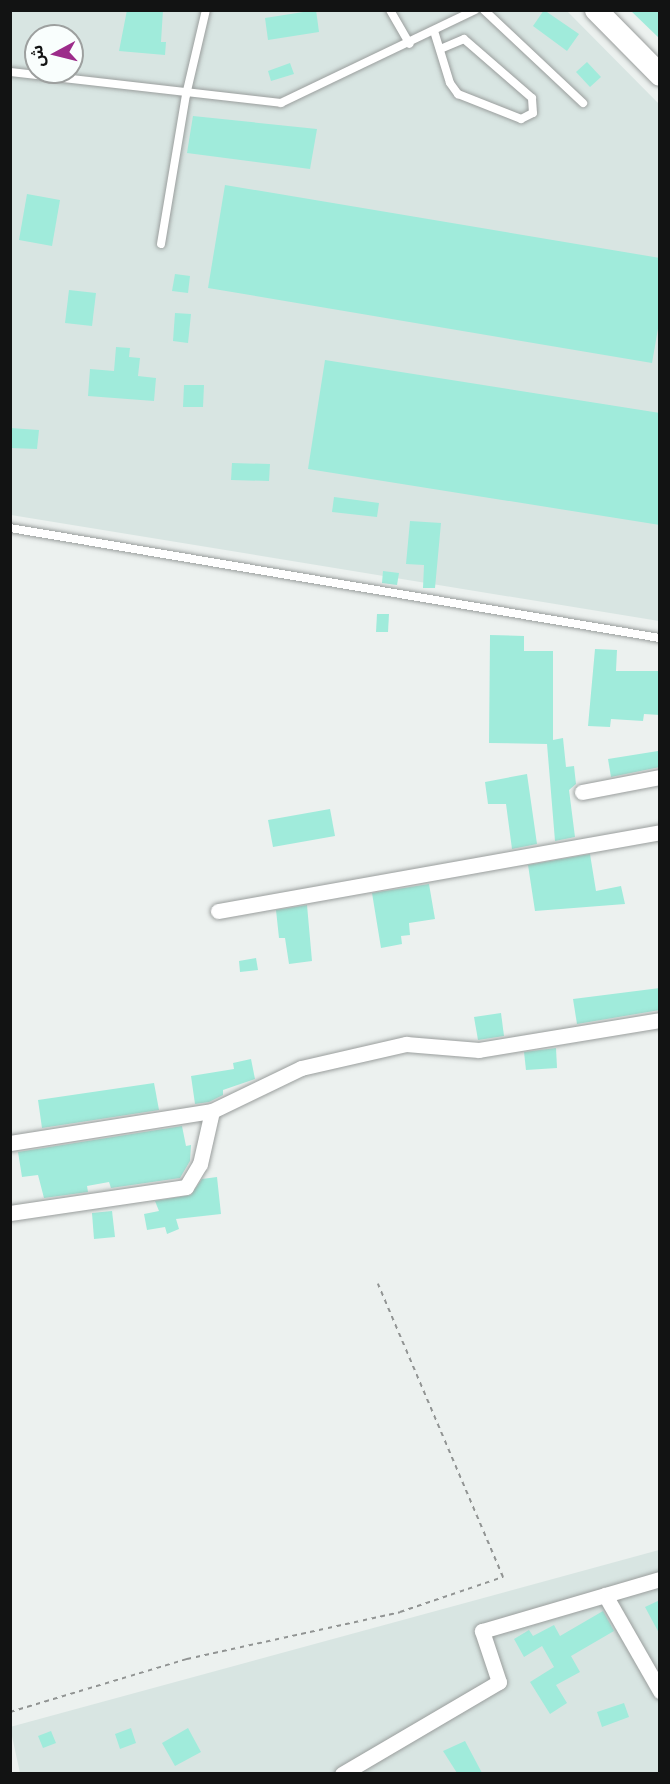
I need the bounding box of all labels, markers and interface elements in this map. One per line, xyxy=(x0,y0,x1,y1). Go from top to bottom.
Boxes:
north arrow xyxy=(24,24,84,84)
text: ش xyxy=(27,44,48,68)

